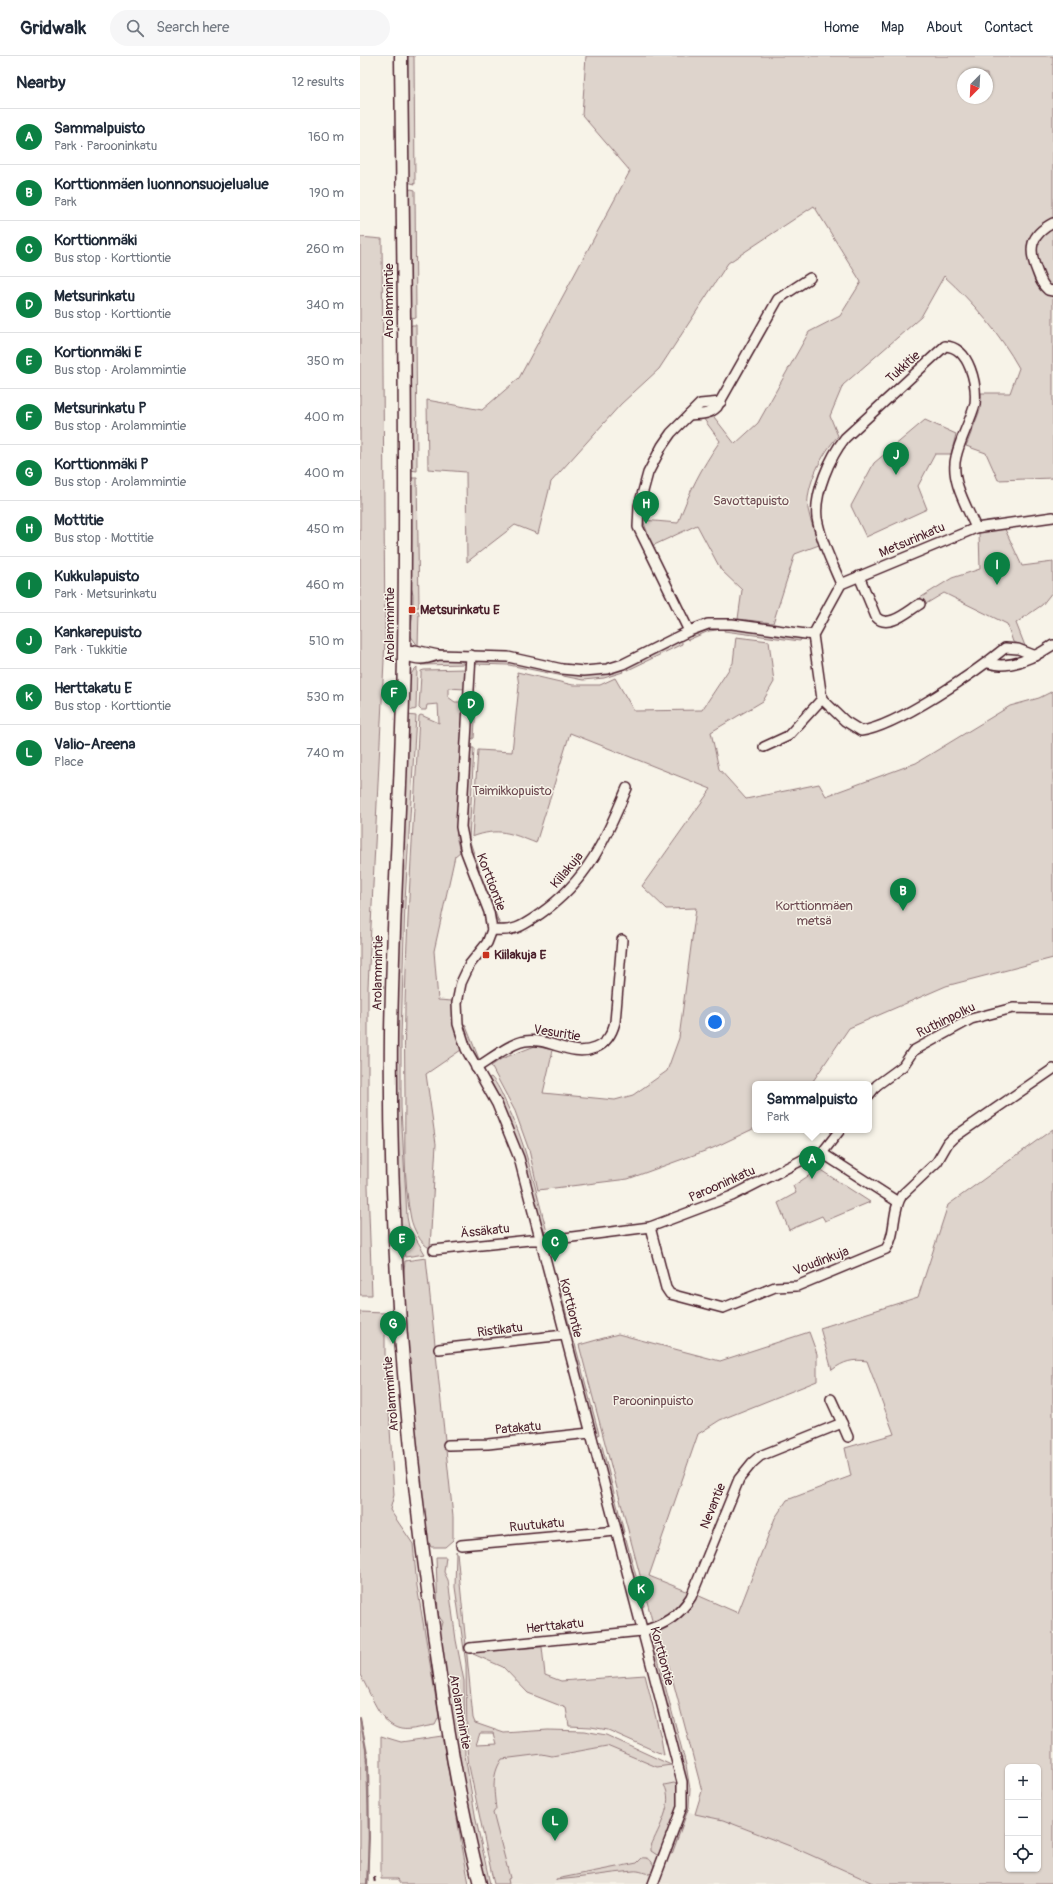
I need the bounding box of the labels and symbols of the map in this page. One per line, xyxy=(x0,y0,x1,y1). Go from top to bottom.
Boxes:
north arrow xyxy=(957,68,993,104)
street label: Arolammintie xyxy=(381,263,397,339)
street label: Tukkitie xyxy=(883,347,924,386)
pin: J xyxy=(883,442,909,475)
pin: H xyxy=(633,491,659,524)
park label: Savottapuisto xyxy=(713,493,789,509)
street label: Metsurinkatu xyxy=(877,519,947,561)
pin: I xyxy=(984,552,1010,585)
street label: Arolammintie xyxy=(382,587,398,663)
place label: Metsurinkatu E xyxy=(420,602,500,618)
marker: Metsurinkatu E xyxy=(407,605,417,615)
pin: F xyxy=(381,680,407,713)
pin: D xyxy=(458,691,484,724)
park label: Taimikkopuisto xyxy=(472,783,552,799)
street label: Kiilakuja xyxy=(547,849,587,891)
street label: Korttiontie xyxy=(473,851,509,914)
pin: B xyxy=(890,878,916,911)
park label: Korttionmäen metsä xyxy=(775,898,853,929)
street label: Arolammintie xyxy=(369,935,387,1011)
place label: Kiilakuja E xyxy=(494,947,546,963)
marker: Kiilakuja E xyxy=(481,950,491,960)
street label: Ruthinpolku xyxy=(914,999,978,1041)
your location xyxy=(705,1012,725,1032)
street label: Vesuritie xyxy=(532,1021,582,1045)
pin: A xyxy=(799,1146,825,1179)
street label: Parooninkatu xyxy=(686,1162,758,1206)
street label: Ässäkatu xyxy=(460,1220,510,1242)
pin: E xyxy=(389,1226,415,1259)
pin: C xyxy=(542,1229,568,1262)
street label: Voudinkuja xyxy=(791,1243,851,1279)
street label: Korttiontie xyxy=(556,1277,586,1340)
pin: G xyxy=(380,1311,406,1344)
street label: Ristikatu xyxy=(476,1319,524,1341)
street label: Arolammintie xyxy=(380,1355,402,1432)
park label: Parooninpuisto xyxy=(613,1393,693,1409)
street label: Patakatu xyxy=(494,1418,542,1438)
street label: Nevantie xyxy=(697,1480,730,1531)
street label: Ruutukatu xyxy=(509,1515,565,1535)
pin: K xyxy=(628,1576,654,1609)
street label: Herttakatu xyxy=(525,1615,585,1637)
street label: Korttiontie xyxy=(646,1625,678,1688)
street label: Arolammintie xyxy=(446,1673,475,1751)
pin: L xyxy=(542,1808,568,1841)

